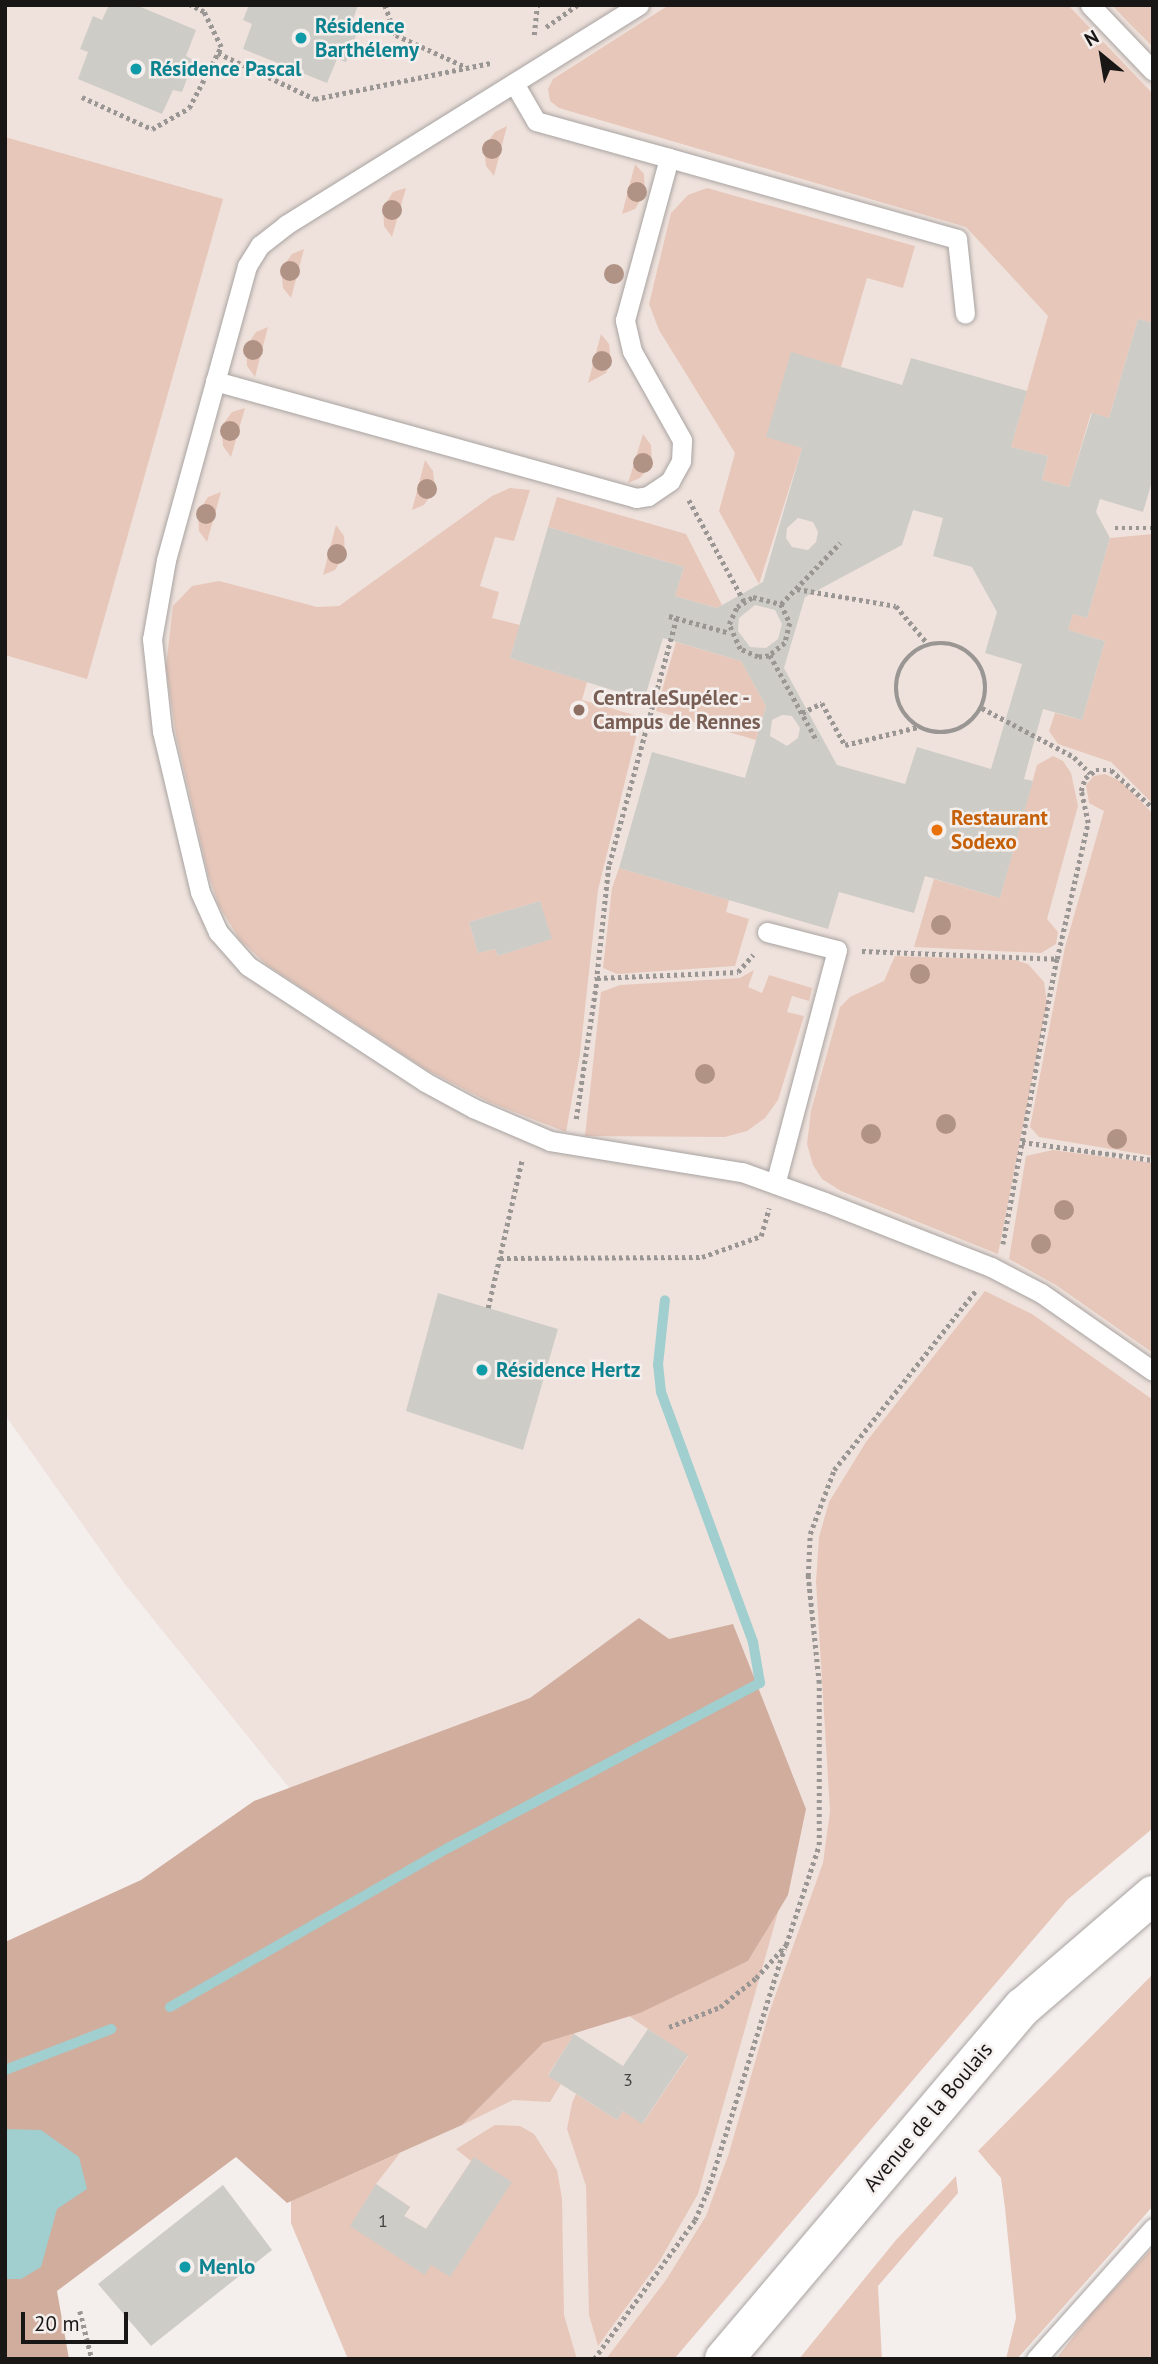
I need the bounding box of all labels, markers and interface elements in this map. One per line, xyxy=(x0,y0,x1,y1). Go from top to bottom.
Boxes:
place label: Résidence Barthélemy xyxy=(315,13,419,63)
north arrow xyxy=(1067,21,1137,91)
text: N xyxy=(1080,24,1103,51)
marker: Résidence Barthélemy xyxy=(293,30,309,46)
place label: Résidence Pascal xyxy=(150,56,301,82)
marker: Résidence Pascal xyxy=(128,61,144,77)
place label: CentraleSupélec - Campus de Rennes xyxy=(593,685,761,735)
marker: CentraleSupélec - Campus de Rennes xyxy=(571,702,587,718)
place label: Restaurant Sodexo xyxy=(951,805,1048,855)
marker: Restaurant Sodexo xyxy=(929,822,945,838)
place label: Résidence Hertz xyxy=(496,1357,640,1383)
marker: Résidence Hertz xyxy=(474,1362,490,1378)
street label: Avenue de la Boulais xyxy=(858,2037,998,2197)
house number: 3 xyxy=(623,2069,633,2091)
house number: 1 xyxy=(378,2210,388,2232)
place label: Menlo xyxy=(199,2254,255,2280)
marker: Menlo xyxy=(177,2259,193,2275)
scale bar xyxy=(24,2298,131,2342)
text: 20 m xyxy=(34,2310,80,2337)

